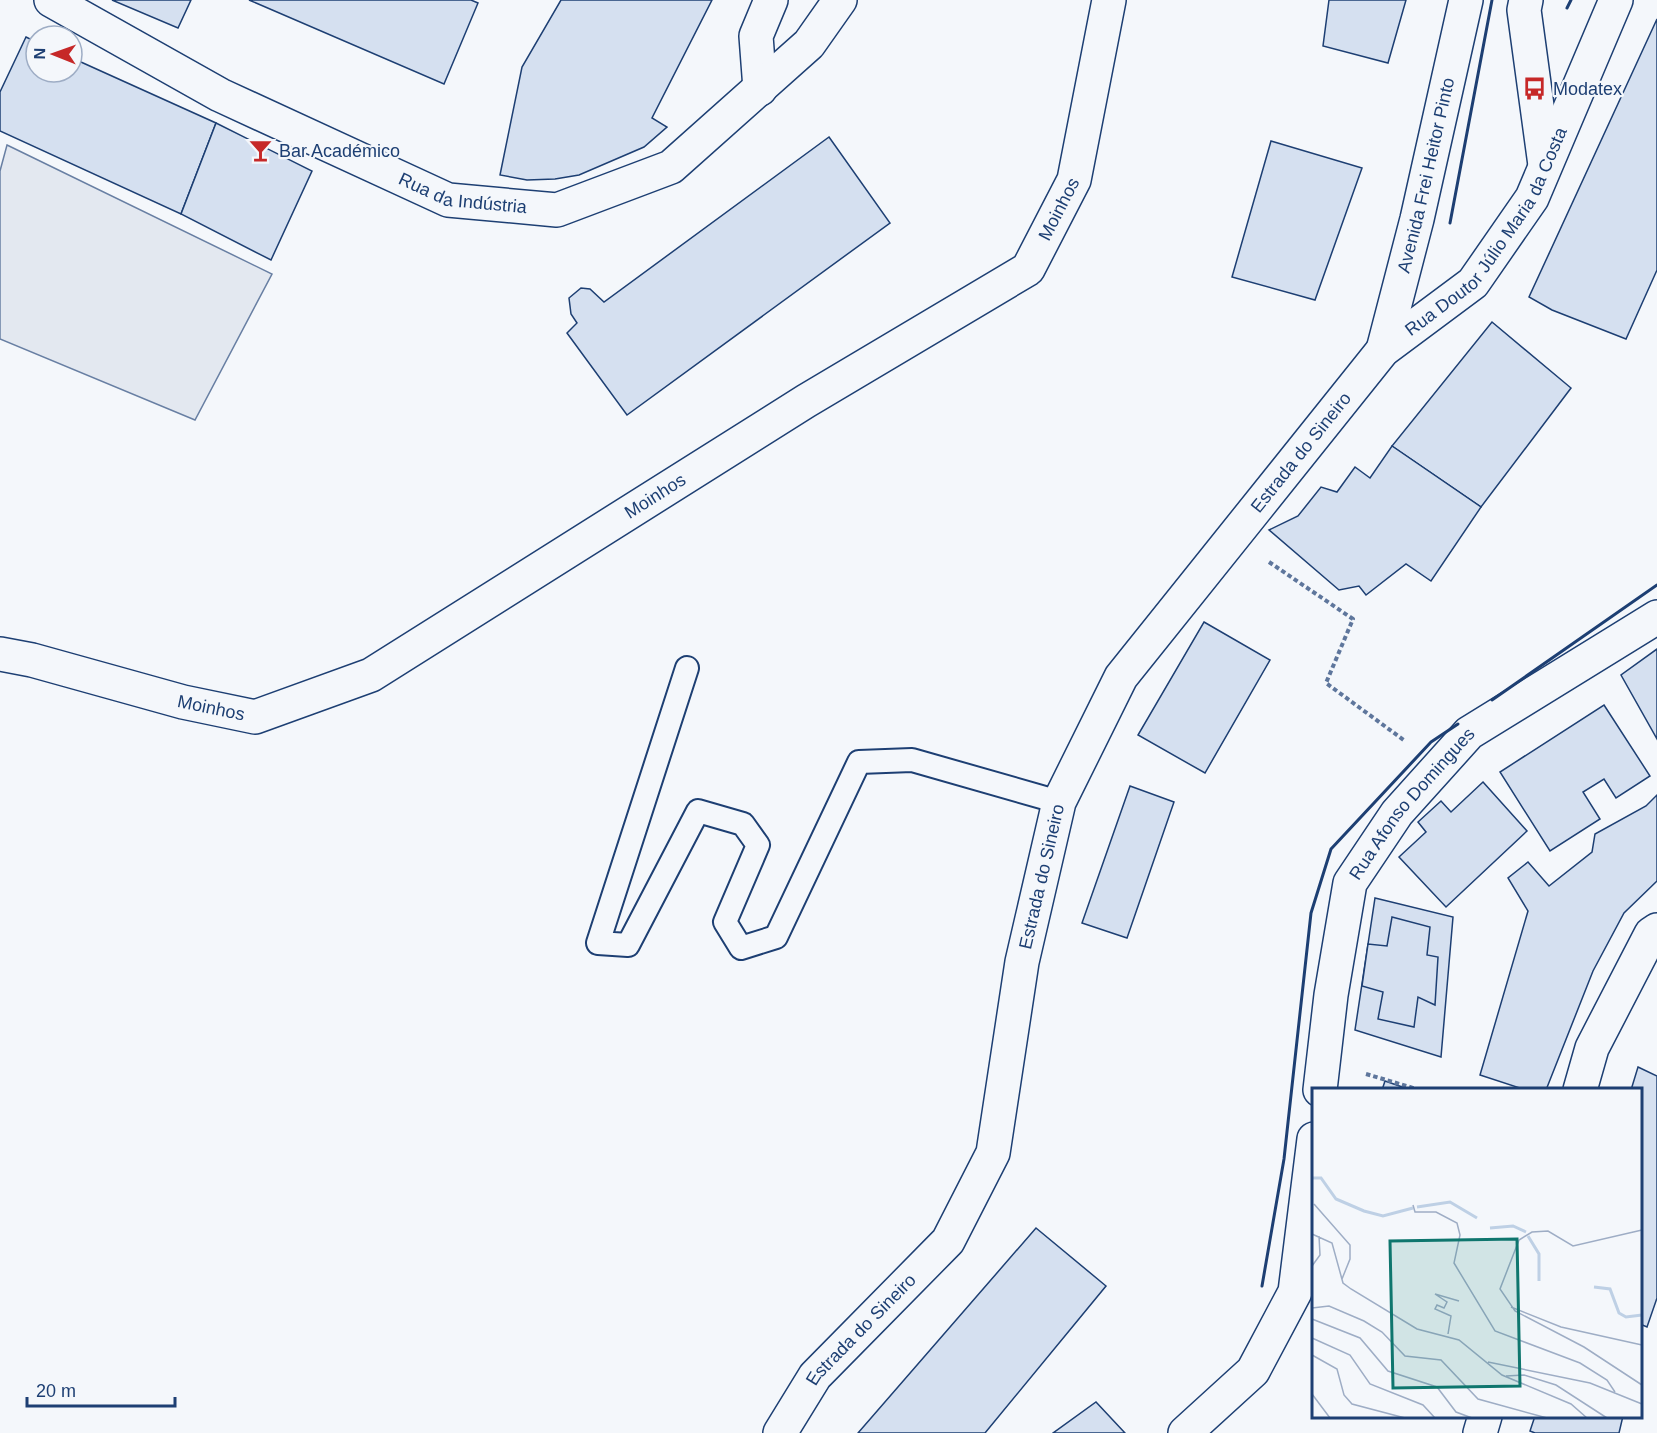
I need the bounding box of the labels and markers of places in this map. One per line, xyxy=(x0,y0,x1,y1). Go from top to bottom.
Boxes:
bus stop icon: Modatex xyxy=(1522,76,1548,102)
place label: Modatex xyxy=(1553,79,1622,99)
bar icon: Bar Académico xyxy=(248,138,274,164)
place label: Bar Académico xyxy=(279,141,400,161)

